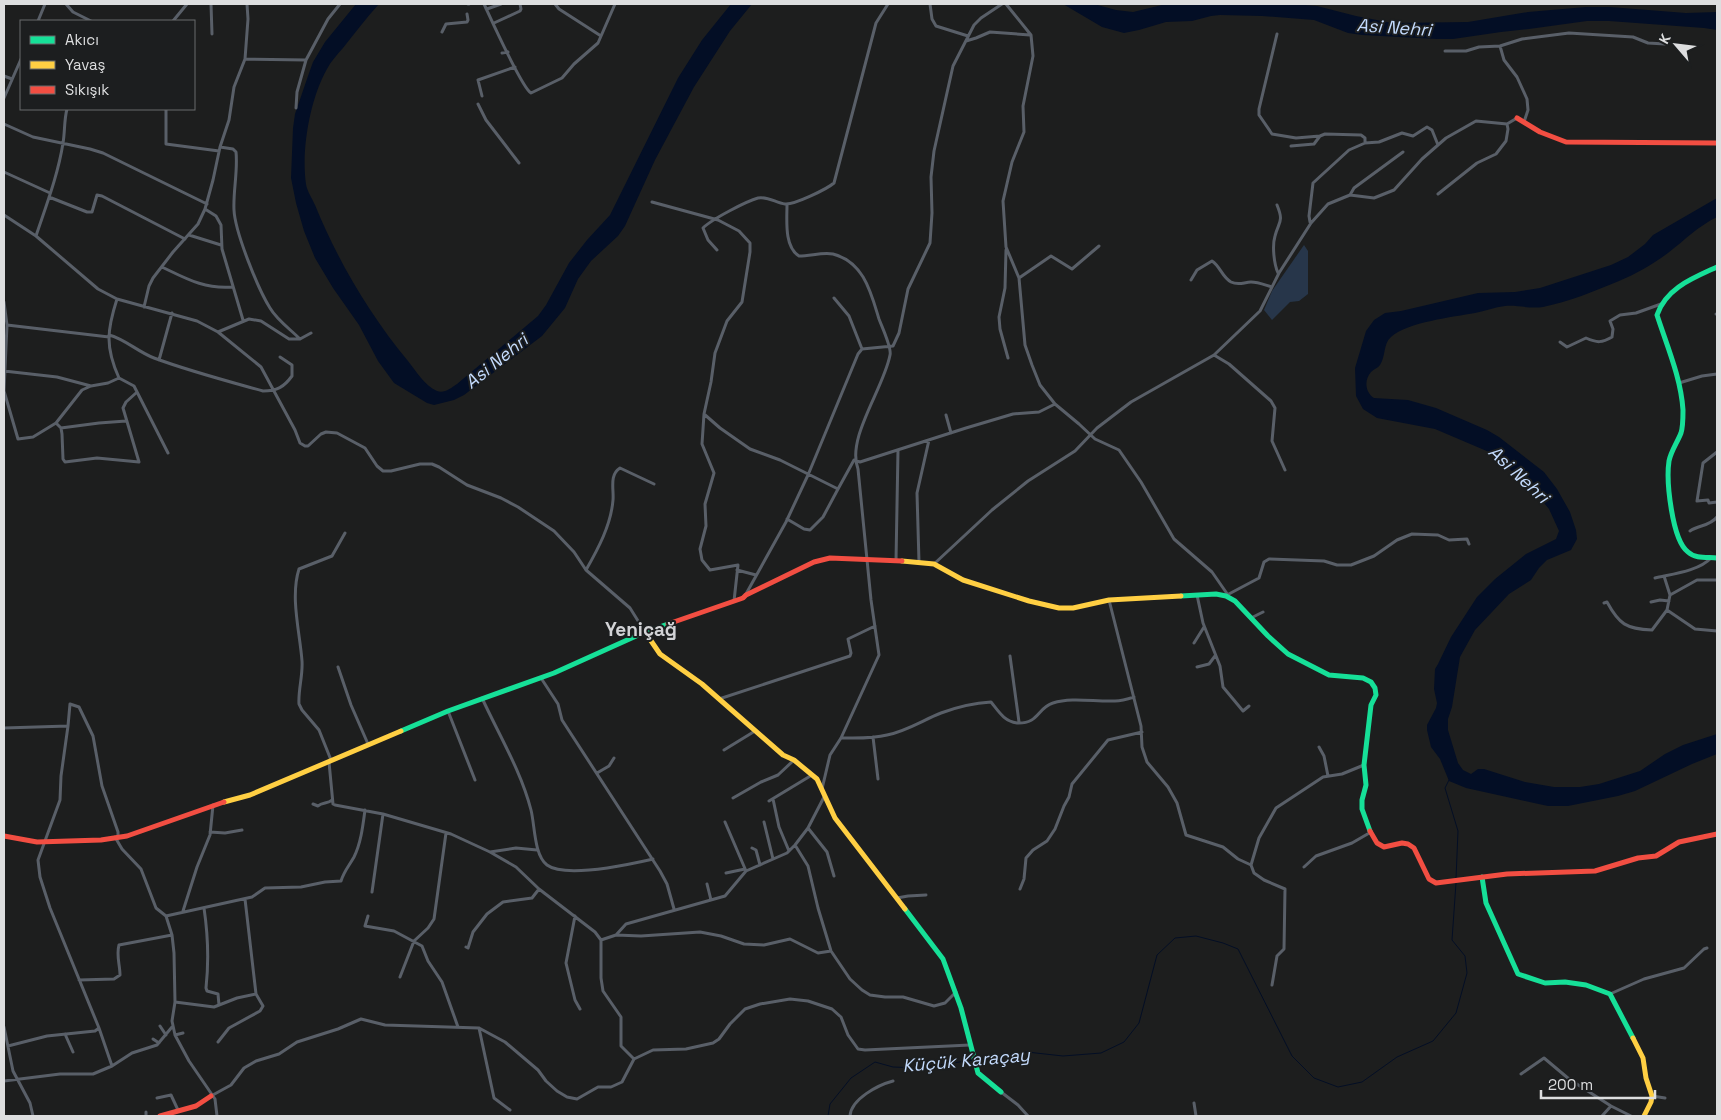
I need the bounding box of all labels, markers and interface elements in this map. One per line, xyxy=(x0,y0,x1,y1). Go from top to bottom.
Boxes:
water label: Asi Nehri xyxy=(1356,13,1435,41)
legend xyxy=(20,20,195,110)
north arrow xyxy=(1651,20,1701,70)
text: Akıcı xyxy=(65,30,99,49)
text: K xyxy=(1655,31,1675,47)
text: Yavaş xyxy=(65,55,106,74)
text: Sıkışık xyxy=(65,80,109,99)
water label: Asi Nehri xyxy=(460,327,534,393)
water label: Asi Nehri xyxy=(1484,440,1556,510)
district label: Yeniçağ xyxy=(605,617,677,642)
water label: Küçük Karaçay xyxy=(901,1043,1032,1077)
scale bar xyxy=(1541,1068,1655,1100)
text: 200 m xyxy=(1548,1075,1593,1094)

